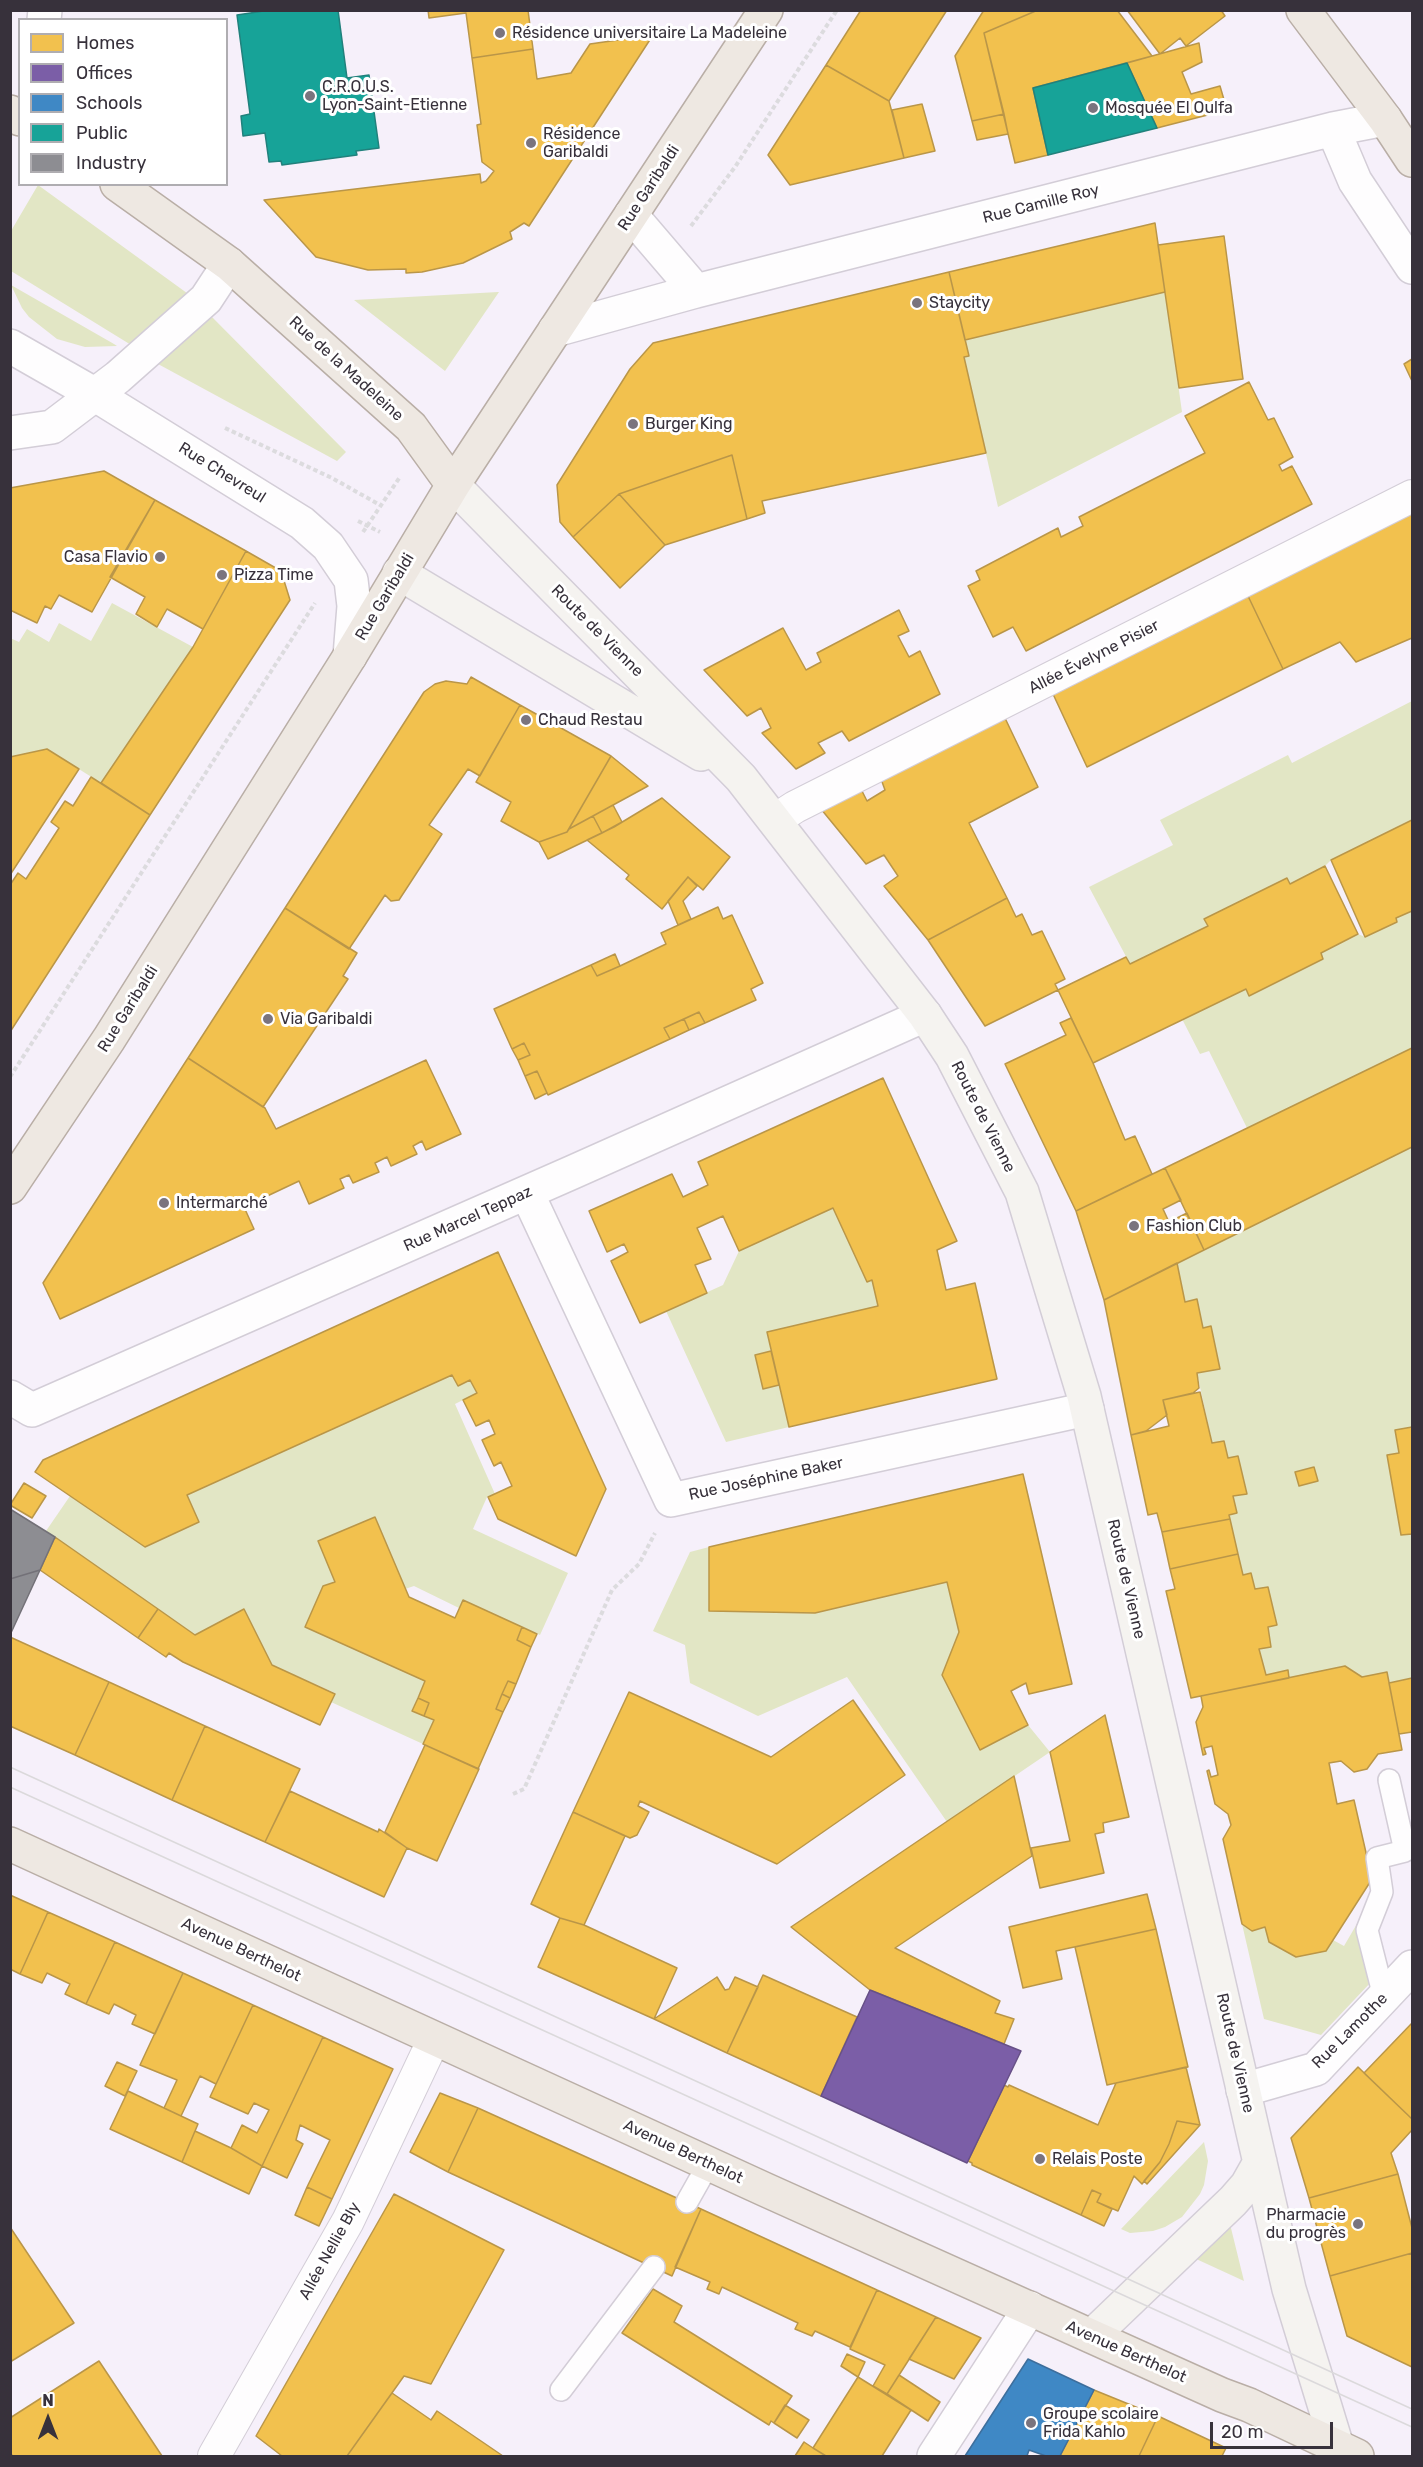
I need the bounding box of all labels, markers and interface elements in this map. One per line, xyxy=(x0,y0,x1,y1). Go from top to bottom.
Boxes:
legend xyxy=(18,18,228,186)
place label: Résidence universitaire La Madeleine xyxy=(512,23,787,43)
marker: Résidence universitaire La Madeleine xyxy=(493,26,507,40)
text: Homes xyxy=(76,32,134,54)
text: Offices xyxy=(76,62,133,84)
place label: C.R.O.U.S. Lyon-Saint-Etienne xyxy=(322,77,467,115)
marker: C.R.O.U.S. Lyon-Saint-Etienne xyxy=(303,89,317,103)
text: Schools xyxy=(76,92,142,114)
place label: Mosquée El Oulfa xyxy=(1105,98,1233,118)
marker: Mosquée El Oulfa xyxy=(1086,101,1100,115)
text: Public xyxy=(76,122,128,144)
place label: Résidence Garibaldi xyxy=(543,124,620,162)
marker: Résidence Garibaldi xyxy=(524,136,538,150)
street label: Rue Garibaldi xyxy=(614,142,684,234)
text: Industry xyxy=(76,152,146,174)
street label: Rue Camille Roy xyxy=(981,180,1101,228)
place label: Staycity xyxy=(929,293,990,313)
marker: Staycity xyxy=(910,296,924,310)
street label: Rue de la Madeleine xyxy=(285,313,407,425)
place label: Burger King xyxy=(645,414,732,434)
marker: Burger King xyxy=(626,417,640,431)
street label: Rue Chevreul xyxy=(175,439,269,507)
place label: Casa Flavio xyxy=(64,547,148,567)
marker: Casa Flavio xyxy=(153,550,167,564)
street label: Rue Garibaldi xyxy=(351,550,419,644)
place label: Pizza Time xyxy=(234,565,313,585)
marker: Pizza Time xyxy=(215,568,229,582)
street label: Route de Vienne xyxy=(547,581,647,681)
street label: Allée Évelyne Pisier xyxy=(1026,616,1162,698)
place label: Chaud Restau xyxy=(538,710,643,730)
marker: Chaud Restau xyxy=(519,713,533,727)
street label: Rue Garibaldi xyxy=(94,962,162,1056)
place label: Via Garibaldi xyxy=(280,1009,372,1029)
marker: Via Garibaldi xyxy=(261,1012,275,1026)
street label: Route de Vienne xyxy=(947,1058,1019,1176)
street label: Rue Marcel Teppaz xyxy=(401,1182,535,1256)
place label: Intermarché xyxy=(176,1193,268,1213)
marker: Intermarché xyxy=(157,1196,171,1210)
place label: Fashion Club xyxy=(1146,1216,1242,1236)
marker: Fashion Club xyxy=(1127,1219,1141,1233)
street label: Rue Joséphine Baker xyxy=(687,1453,845,1505)
street label: Route de Vienne xyxy=(1103,1517,1149,1641)
street label: Avenue Berthelot xyxy=(178,1914,304,1986)
street label: Rue Lamothe xyxy=(1308,1989,1392,2073)
street label: Route de Vienne xyxy=(1212,1991,1258,2115)
street label: Avenue Berthelot xyxy=(620,2116,746,2188)
place label: Relais Poste xyxy=(1052,2149,1143,2169)
marker: Relais Poste xyxy=(1033,2152,1047,2166)
street label: Allée Nellie Bly xyxy=(295,2199,365,2303)
place label: Pharmacie du progrès xyxy=(1266,2205,1346,2243)
marker: Pharmacie du progrès xyxy=(1351,2217,1365,2231)
street label: Avenue Berthelot xyxy=(1063,2317,1189,2387)
north arrow xyxy=(18,2389,78,2449)
text: N xyxy=(42,2391,54,2410)
place label: Groupe scolaire Frida Kahlo xyxy=(1043,2404,1159,2442)
scale bar xyxy=(1213,2410,1336,2448)
marker: Groupe scolaire Frida Kahlo xyxy=(1024,2416,1038,2430)
text: 20 m xyxy=(1221,2421,1263,2443)

